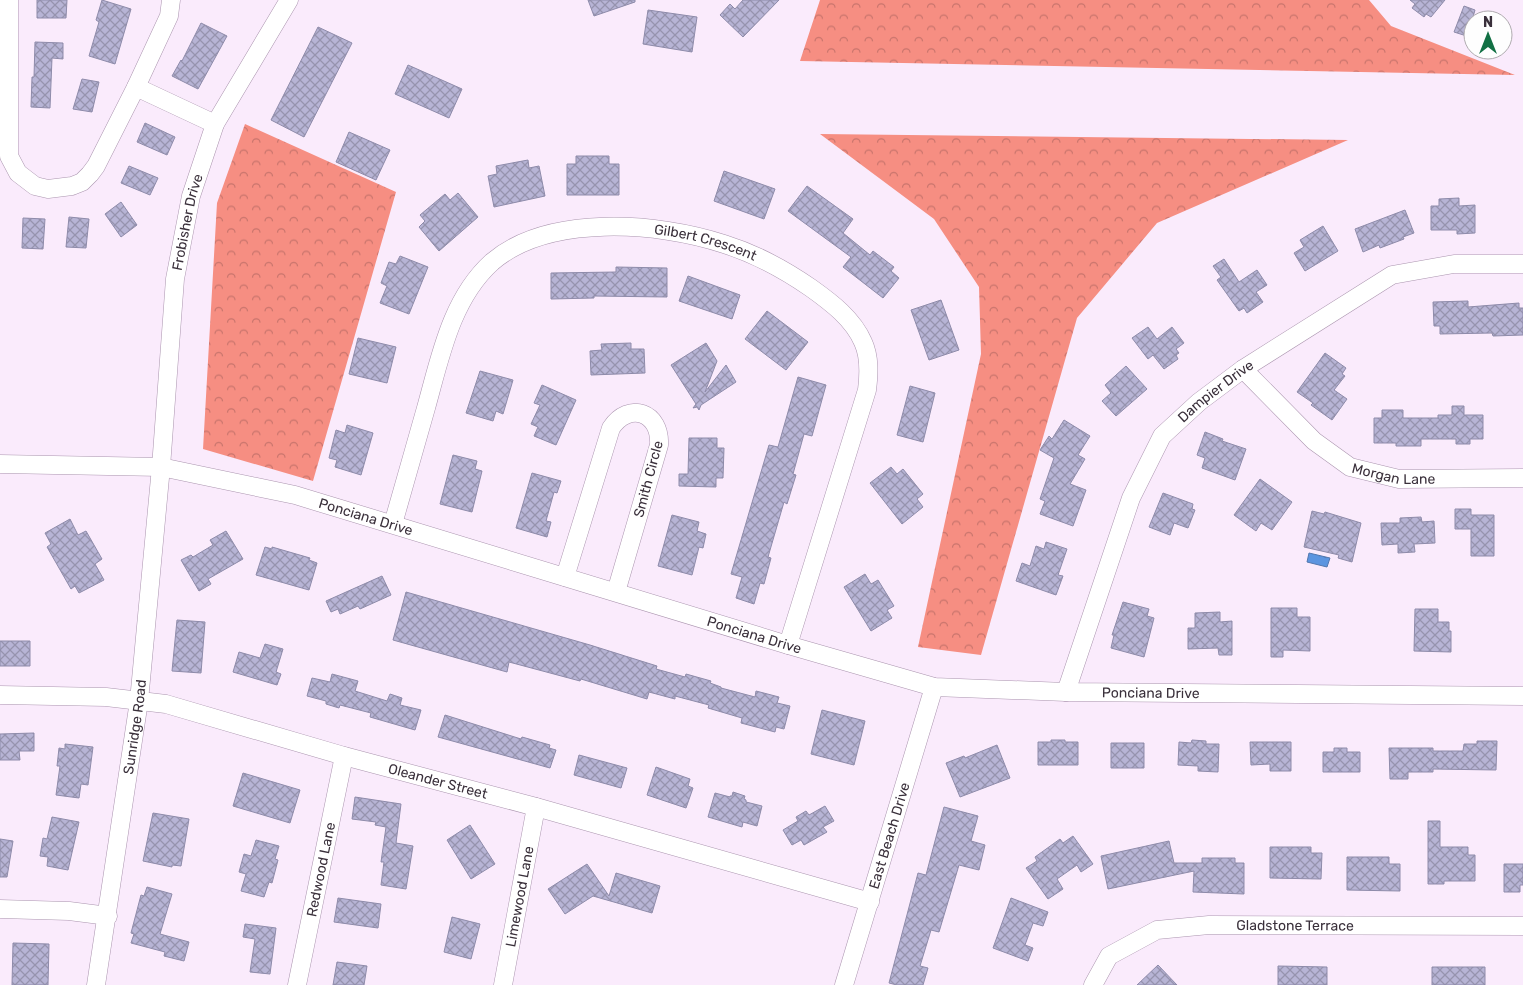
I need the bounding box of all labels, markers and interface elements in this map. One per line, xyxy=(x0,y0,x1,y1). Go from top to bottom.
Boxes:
north arrow xyxy=(1463,10,1513,60)
text: N xyxy=(1483,14,1493,31)
street label: Frobisher Drive xyxy=(169,171,207,272)
street label: Gilbert Crescent xyxy=(653,221,760,265)
street label: Dampier Drive xyxy=(1174,356,1257,426)
street label: Smith Circle xyxy=(630,439,667,519)
street label: Morgan Lane xyxy=(1350,460,1435,488)
street label: Ponciana Drive xyxy=(317,495,415,539)
street label: Ponciana Drive xyxy=(705,613,803,657)
street label: Sunridge Road xyxy=(120,679,150,776)
street label: Ponciana Drive xyxy=(1102,684,1200,702)
street label: Oleander Street xyxy=(386,760,490,803)
street label: East Beach Drive xyxy=(865,780,914,891)
street label: Redwood Lane xyxy=(303,821,339,918)
street label: Limewood Lane xyxy=(502,845,538,948)
street label: Gladstone Terrace xyxy=(1236,917,1354,934)

